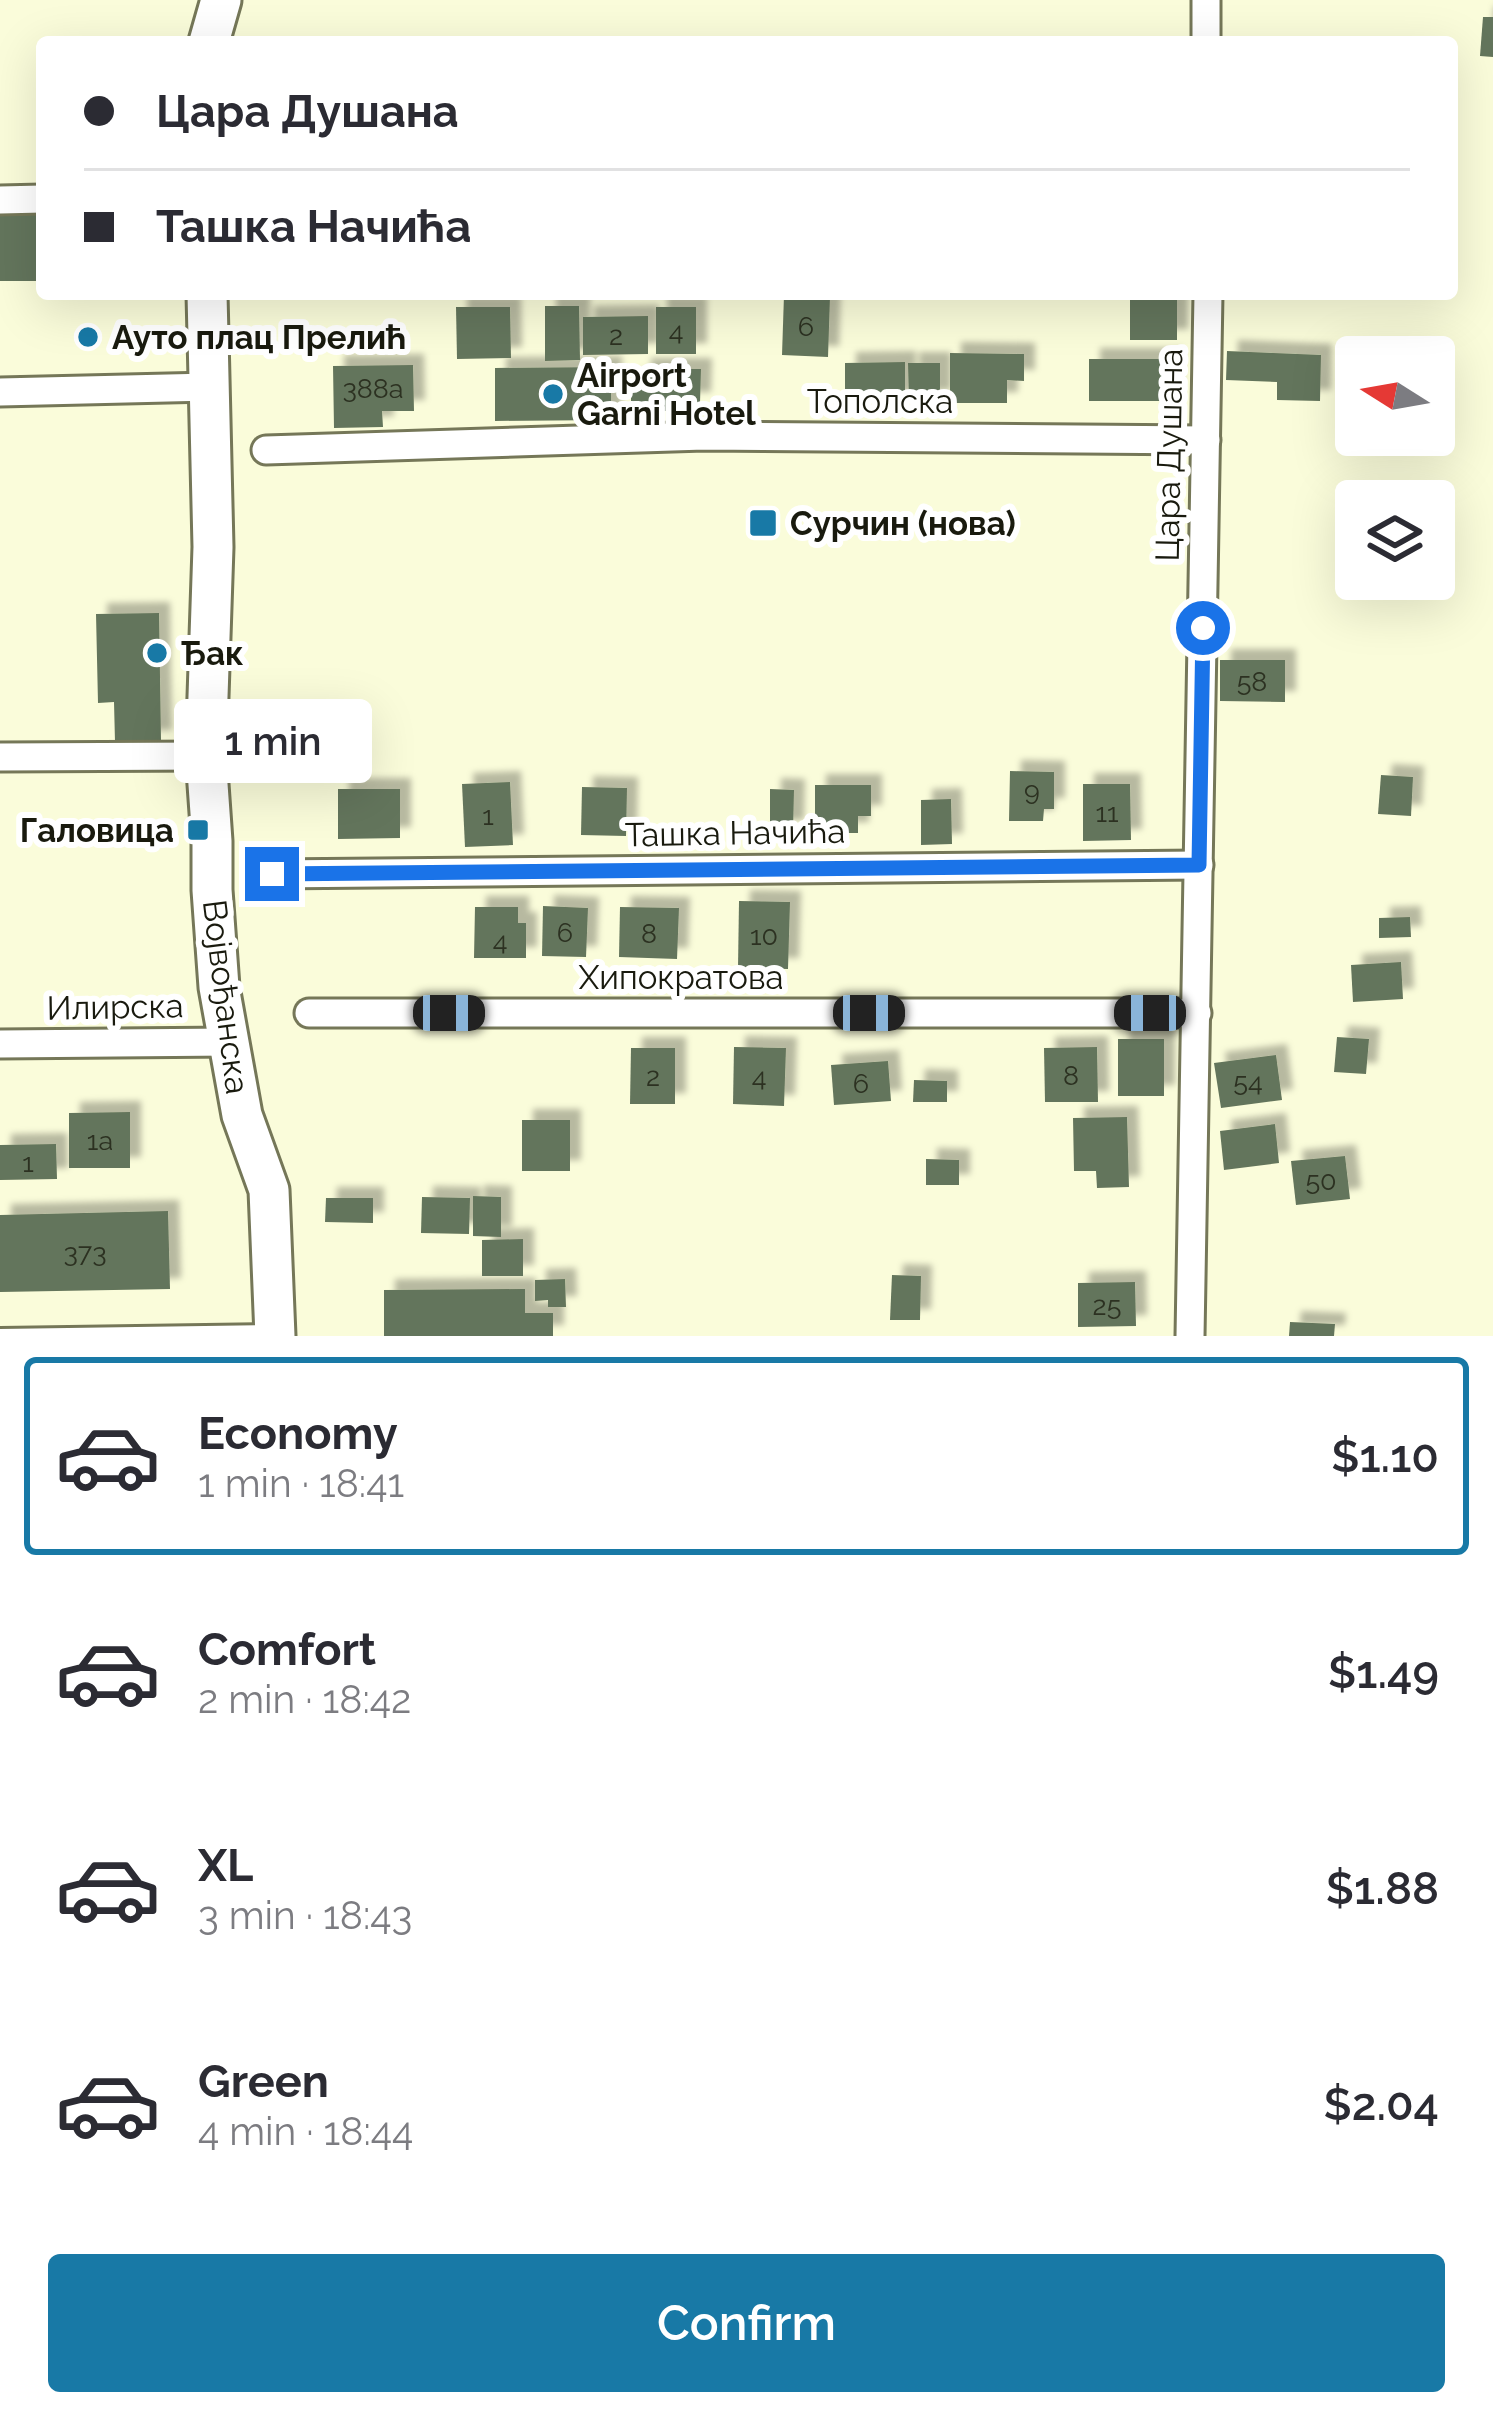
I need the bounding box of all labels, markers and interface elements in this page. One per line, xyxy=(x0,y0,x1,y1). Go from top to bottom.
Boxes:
text: Цара Душана xyxy=(156,85,459,138)
text: Ташка Начића xyxy=(156,200,471,253)
house number: 6 xyxy=(798,311,814,342)
house number: 4 xyxy=(669,315,683,346)
place label: Ауто плац Прелић xyxy=(112,318,407,357)
house number: 2 xyxy=(609,320,623,351)
marker: Ауто плац Прелић xyxy=(75,324,101,350)
north arrow xyxy=(1335,336,1455,456)
map controls xyxy=(1335,336,1455,600)
street label: Цара Душана xyxy=(1148,348,1190,562)
place label: Airport Garni Hotel xyxy=(577,356,756,433)
house number: 388a xyxy=(342,373,404,404)
marker: Airport Garni Hotel xyxy=(540,381,566,407)
street label: Тополска xyxy=(807,382,953,421)
button: layers xyxy=(1335,480,1455,600)
place label: Сурчин (нова) xyxy=(790,504,1016,543)
marker: Сурчин (нова) xyxy=(747,507,779,539)
route start xyxy=(1176,601,1230,655)
place label: Ђак xyxy=(181,634,244,673)
marker: Ђак xyxy=(144,640,170,666)
house number: 58 xyxy=(1237,666,1267,697)
callout: 1 min xyxy=(173,700,371,784)
text: 1 min xyxy=(225,718,321,764)
house number: 9 xyxy=(1024,775,1040,806)
house number: 11 xyxy=(1095,797,1119,828)
house number: 1 xyxy=(482,800,494,831)
place label: Галовица xyxy=(20,811,174,850)
street label: Ташка Начића xyxy=(624,812,846,854)
marker: Галовица xyxy=(185,817,211,843)
route end xyxy=(245,847,299,901)
street label: Војвођанска xyxy=(195,898,257,1096)
house number: 6 xyxy=(557,917,573,948)
house number: 8 xyxy=(641,918,657,949)
house number: 10 xyxy=(750,920,778,951)
house number: 4 xyxy=(493,925,507,956)
street label: Хипократова xyxy=(578,958,784,997)
street label: Илирска xyxy=(46,986,184,1028)
car xyxy=(413,995,485,1031)
car xyxy=(833,995,905,1031)
car xyxy=(1114,995,1186,1031)
house number: 8 xyxy=(1063,1060,1079,1091)
house number: 2 xyxy=(646,1061,660,1092)
house number: 4 xyxy=(752,1061,766,1092)
house number: 54 xyxy=(1233,1066,1263,1097)
house number: 6 xyxy=(853,1068,869,1099)
house number: 1a xyxy=(87,1125,113,1156)
house number: 1 xyxy=(22,1147,34,1178)
house number: 50 xyxy=(1305,1165,1337,1196)
house number: 373 xyxy=(63,1237,107,1268)
house number: 25 xyxy=(1093,1290,1121,1321)
icon: car xyxy=(54,1402,162,1510)
text: Economy xyxy=(198,1407,398,1460)
text: $1.10 xyxy=(1331,1430,1439,1483)
text: 1 min · 18:41 xyxy=(198,1460,404,1506)
icon: car xyxy=(54,1618,162,1726)
text: Comfort xyxy=(198,1623,376,1676)
text: $1.49 xyxy=(1328,1646,1439,1699)
text: 2 min · 18:42 xyxy=(198,1676,411,1722)
icon: car xyxy=(54,1834,162,1942)
text: XL xyxy=(198,1839,253,1892)
text: $1.88 xyxy=(1326,1862,1439,1915)
text: 3 min · 18:43 xyxy=(198,1892,412,1938)
icon: car xyxy=(54,2050,162,2158)
text: Green xyxy=(198,2055,329,2108)
text: $2.04 xyxy=(1323,2078,1439,2131)
text: 4 min · 18:44 xyxy=(198,2108,413,2154)
button: Confirm xyxy=(48,2254,1445,2392)

